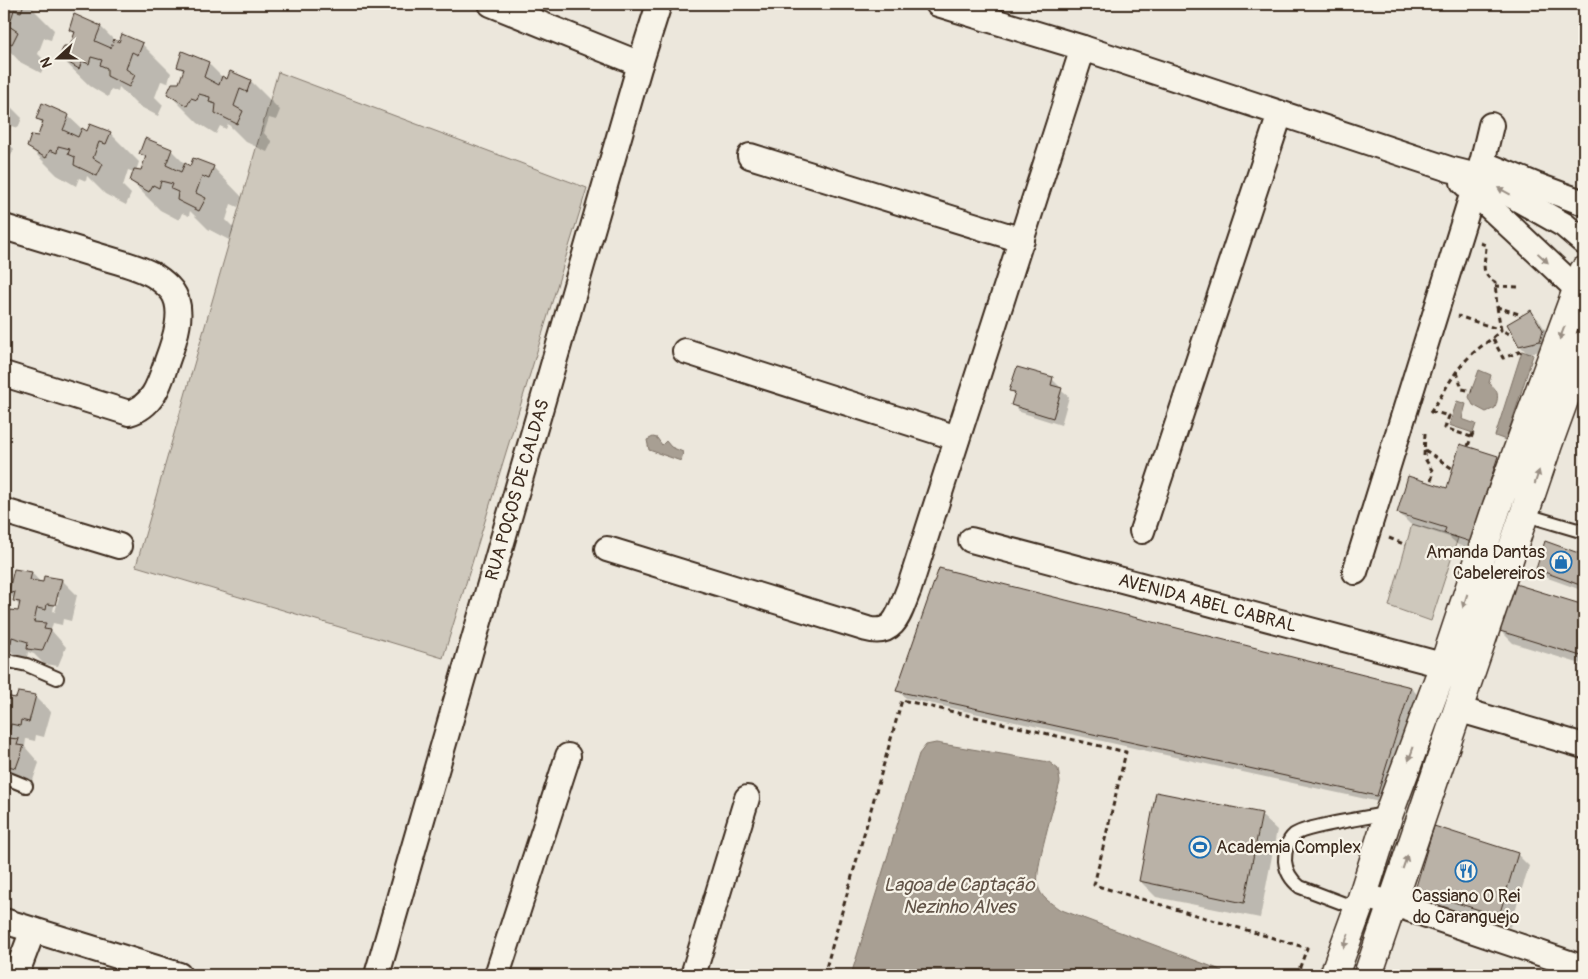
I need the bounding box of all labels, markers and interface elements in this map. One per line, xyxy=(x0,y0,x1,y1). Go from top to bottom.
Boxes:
north arrow xyxy=(32,32,82,82)
text: N xyxy=(37,55,56,70)
one-way arrow xyxy=(1497,186,1511,195)
one-way arrow xyxy=(1537,252,1549,264)
one-way arrow xyxy=(1557,326,1565,340)
street label: RUA POÇOS DE CALDAS xyxy=(481,397,555,583)
one-way arrow xyxy=(1534,469,1542,484)
place label: Amanda Dantas Cabelereiros xyxy=(1426,541,1545,585)
shop icon: Amanda Dantas Cabelereiros xyxy=(1549,550,1573,574)
street label: AVENIDA ABEL CABRAL xyxy=(1116,569,1299,638)
one-way arrow xyxy=(1461,594,1469,609)
one-way arrow xyxy=(1407,747,1415,762)
sports icon: Academia Complex xyxy=(1188,835,1212,859)
place label: Academia Complex xyxy=(1216,836,1361,859)
one-way arrow xyxy=(1402,855,1409,870)
restaurant icon: Cassiano O Rei do Caranguejo xyxy=(1454,859,1478,883)
water label: Lagoa de Captação Nezinho Alves xyxy=(883,873,1036,919)
place label: Cassiano O Rei do Caranguejo xyxy=(1412,885,1520,929)
one-way arrow xyxy=(1342,934,1350,949)

